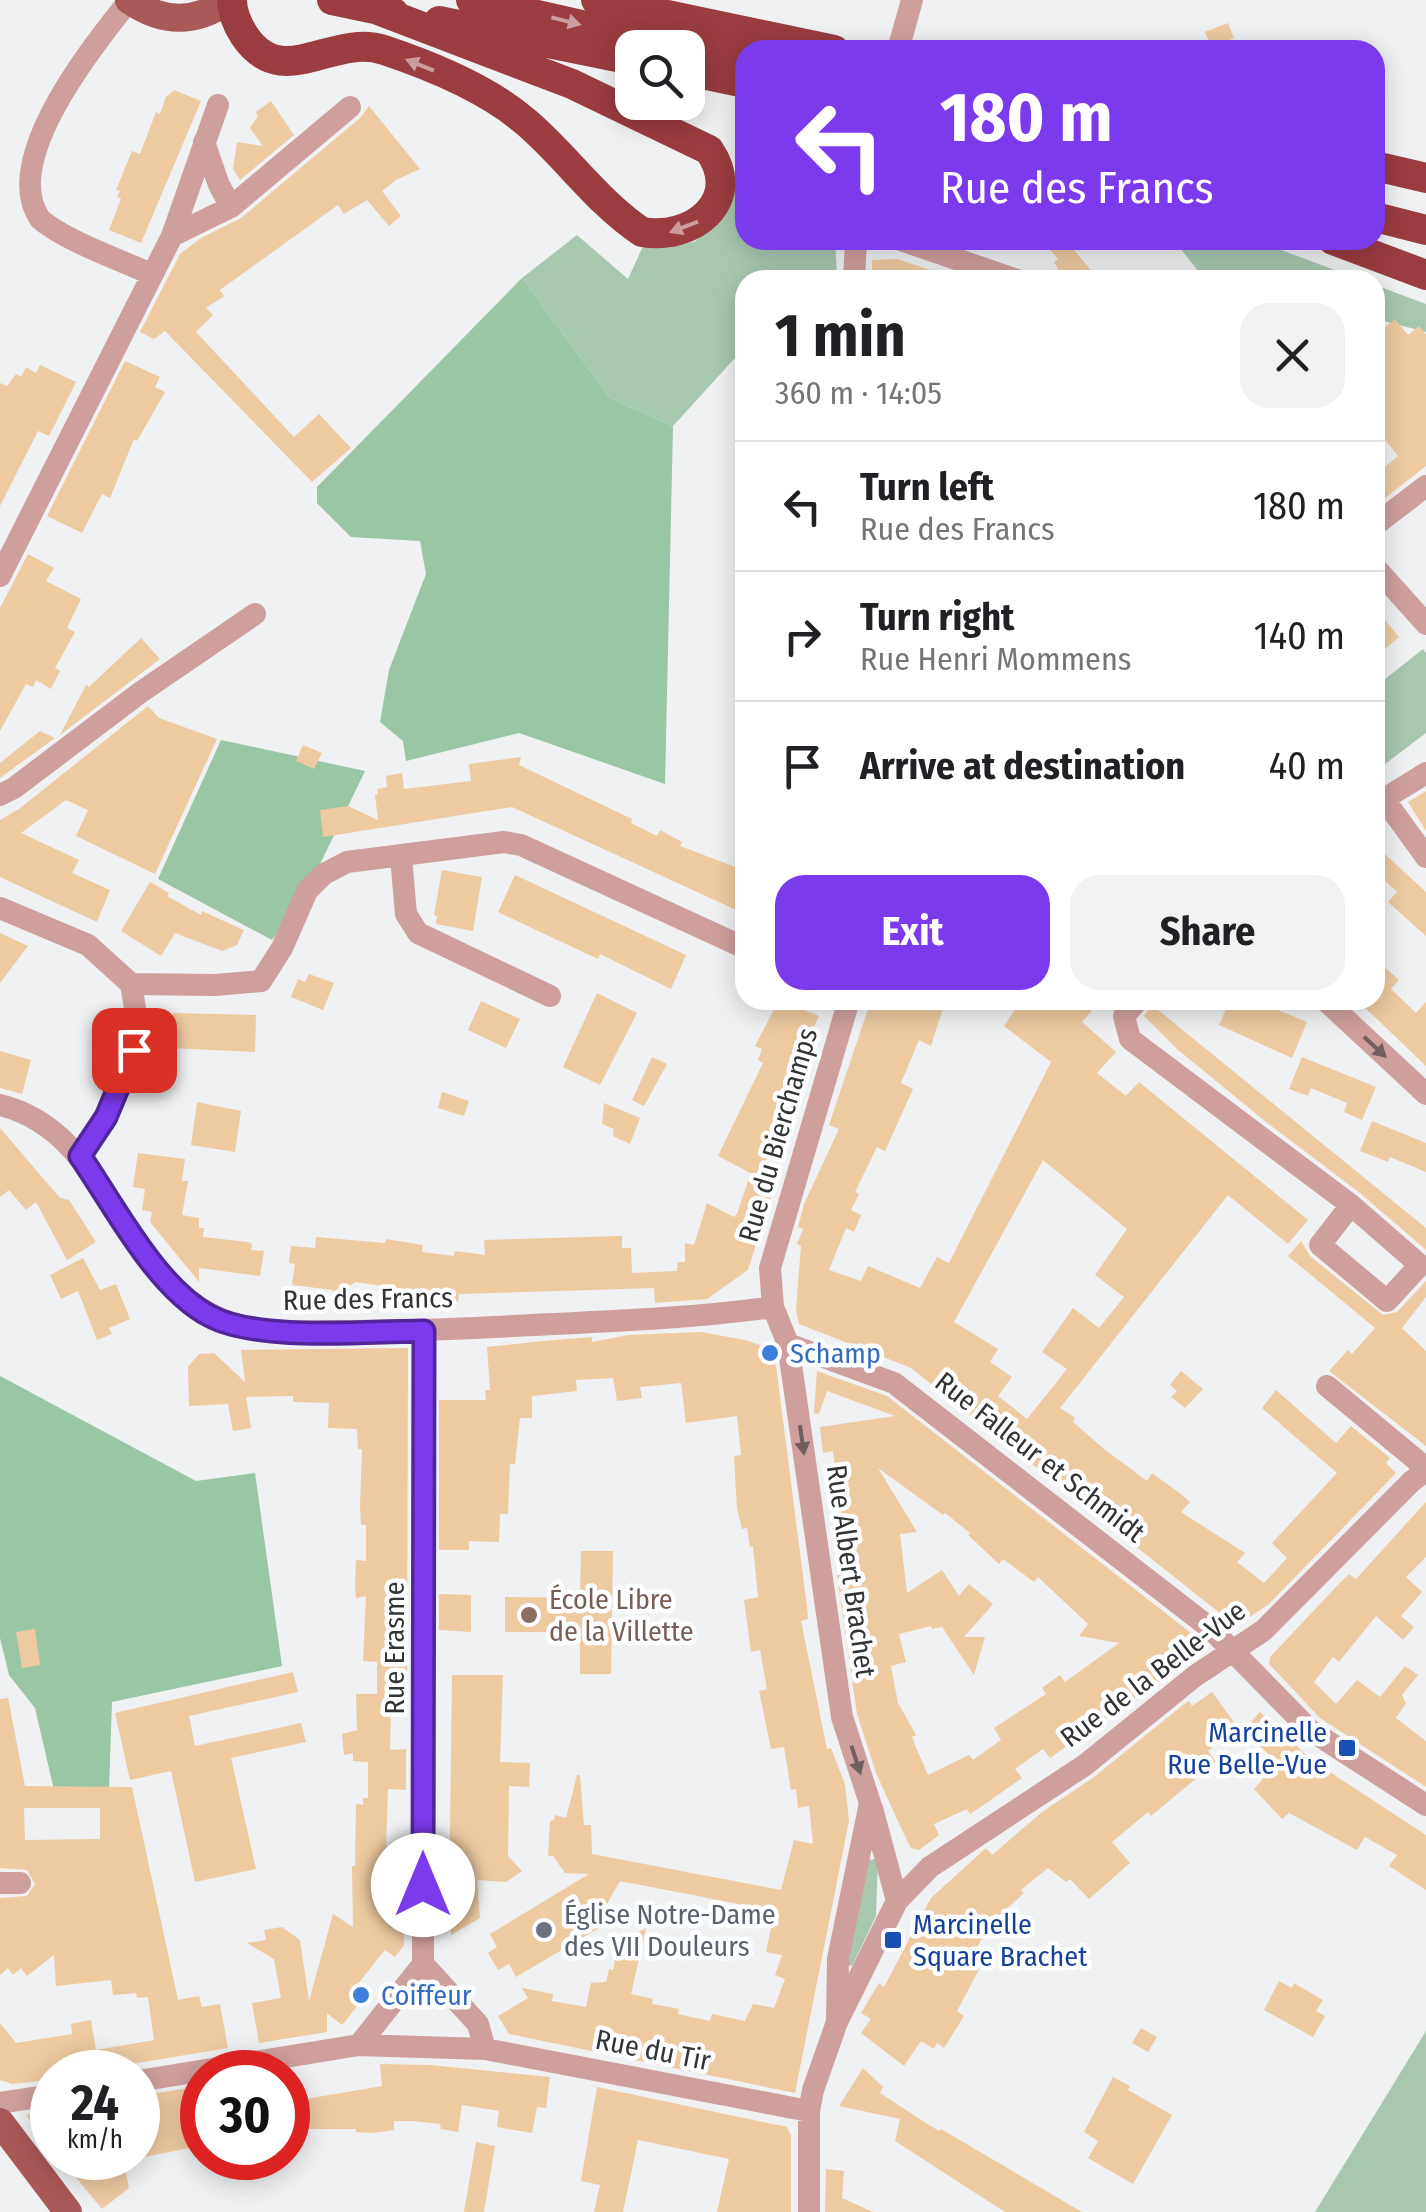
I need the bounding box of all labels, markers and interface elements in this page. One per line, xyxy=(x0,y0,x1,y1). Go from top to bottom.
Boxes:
one-way arrow xyxy=(551,14,582,29)
map controls xyxy=(615,30,705,120)
button: search xyxy=(615,30,705,120)
one-way arrow xyxy=(405,57,435,73)
text: 180 m xyxy=(940,76,1113,160)
icon: left xyxy=(775,80,905,210)
text: Rue des Francs xyxy=(940,161,1214,215)
one-way arrow xyxy=(669,220,699,235)
text: 1 min xyxy=(775,300,906,372)
button: close xyxy=(1240,303,1345,408)
text: 360 m · 14:05 xyxy=(775,374,942,412)
text: Turn left xyxy=(860,464,994,510)
icon: left xyxy=(775,479,830,534)
text: 180 m xyxy=(1253,483,1345,529)
text: Rue des Francs xyxy=(860,510,1055,548)
text: Turn right xyxy=(860,594,1014,640)
icon: right xyxy=(775,609,830,664)
text: 140 m xyxy=(1254,613,1345,659)
text: Rue Henri Mommens xyxy=(860,640,1131,678)
icon: arrive xyxy=(775,739,830,794)
text: Arrive at destination xyxy=(860,743,1185,789)
text: 40 m xyxy=(1269,743,1345,789)
button: Exit xyxy=(775,875,1050,990)
button: Share xyxy=(1070,875,1345,990)
pin xyxy=(92,1008,177,1093)
icon: arrive xyxy=(107,1023,162,1078)
street label: Rue du Bierchamps xyxy=(732,1024,824,1246)
one-way arrow xyxy=(1363,1035,1387,1058)
street label: Rue des Francs xyxy=(283,1281,453,1317)
place label: Schamp xyxy=(790,1337,881,1370)
marker: Schamp xyxy=(759,1342,781,1364)
street label: Rue Falleur et Schmidt xyxy=(929,1365,1152,1550)
one-way arrow xyxy=(795,1425,811,1457)
street label: Rue Albert Brachet xyxy=(820,1463,882,1680)
street label: Rue Erasme xyxy=(378,1582,411,1714)
place label: École Libre de la Villette xyxy=(549,1583,693,1648)
street label: Rue de la Belle-Vue xyxy=(1054,1594,1252,1754)
marker: École Libre de la Villette xyxy=(518,1604,540,1626)
place label: Marcinelle Rue Belle-Vue xyxy=(1167,1716,1327,1781)
marker: Marcinelle Rue Belle-Vue xyxy=(1336,1737,1358,1759)
one-way arrow xyxy=(850,1745,865,1775)
position arrow xyxy=(371,1833,475,1937)
place label: Église Notre-Dame des VII Douleurs xyxy=(564,1898,776,1963)
place label: Marcinelle Square Brachet xyxy=(913,1908,1088,1973)
marker: Église Notre-Dame des VII Douleurs xyxy=(533,1919,555,1941)
marker: Marcinelle Square Brachet xyxy=(882,1929,904,1951)
place label: Coiffeur xyxy=(381,1979,472,2012)
marker: Coiffeur xyxy=(350,1984,372,2006)
street label: Rue du Tir xyxy=(593,2023,713,2077)
speed limit sign: 30 xyxy=(180,2050,310,2180)
text: 24 xyxy=(71,2073,119,2133)
text: km/h xyxy=(67,2125,123,2155)

